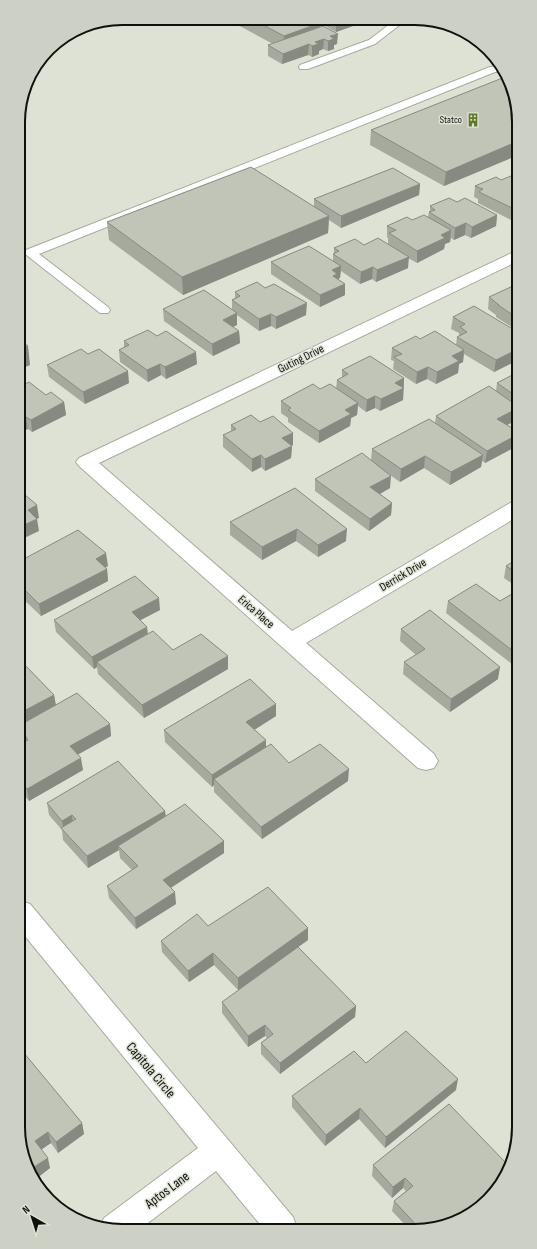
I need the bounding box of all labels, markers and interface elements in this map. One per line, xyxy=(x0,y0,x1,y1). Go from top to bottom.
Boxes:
building icon: Statco xyxy=(465,112,481,128)
place label: Statco xyxy=(440,114,462,126)
street label: Guting Drive xyxy=(275,341,327,377)
street label: Derrick Drive xyxy=(377,555,429,595)
street label: Erica Place xyxy=(235,592,277,632)
street label: Capitola Circle xyxy=(123,1039,179,1101)
street label: Aptos Lane xyxy=(141,1168,193,1213)
north arrow xyxy=(12,1197,52,1237)
text: N xyxy=(20,1203,32,1217)

